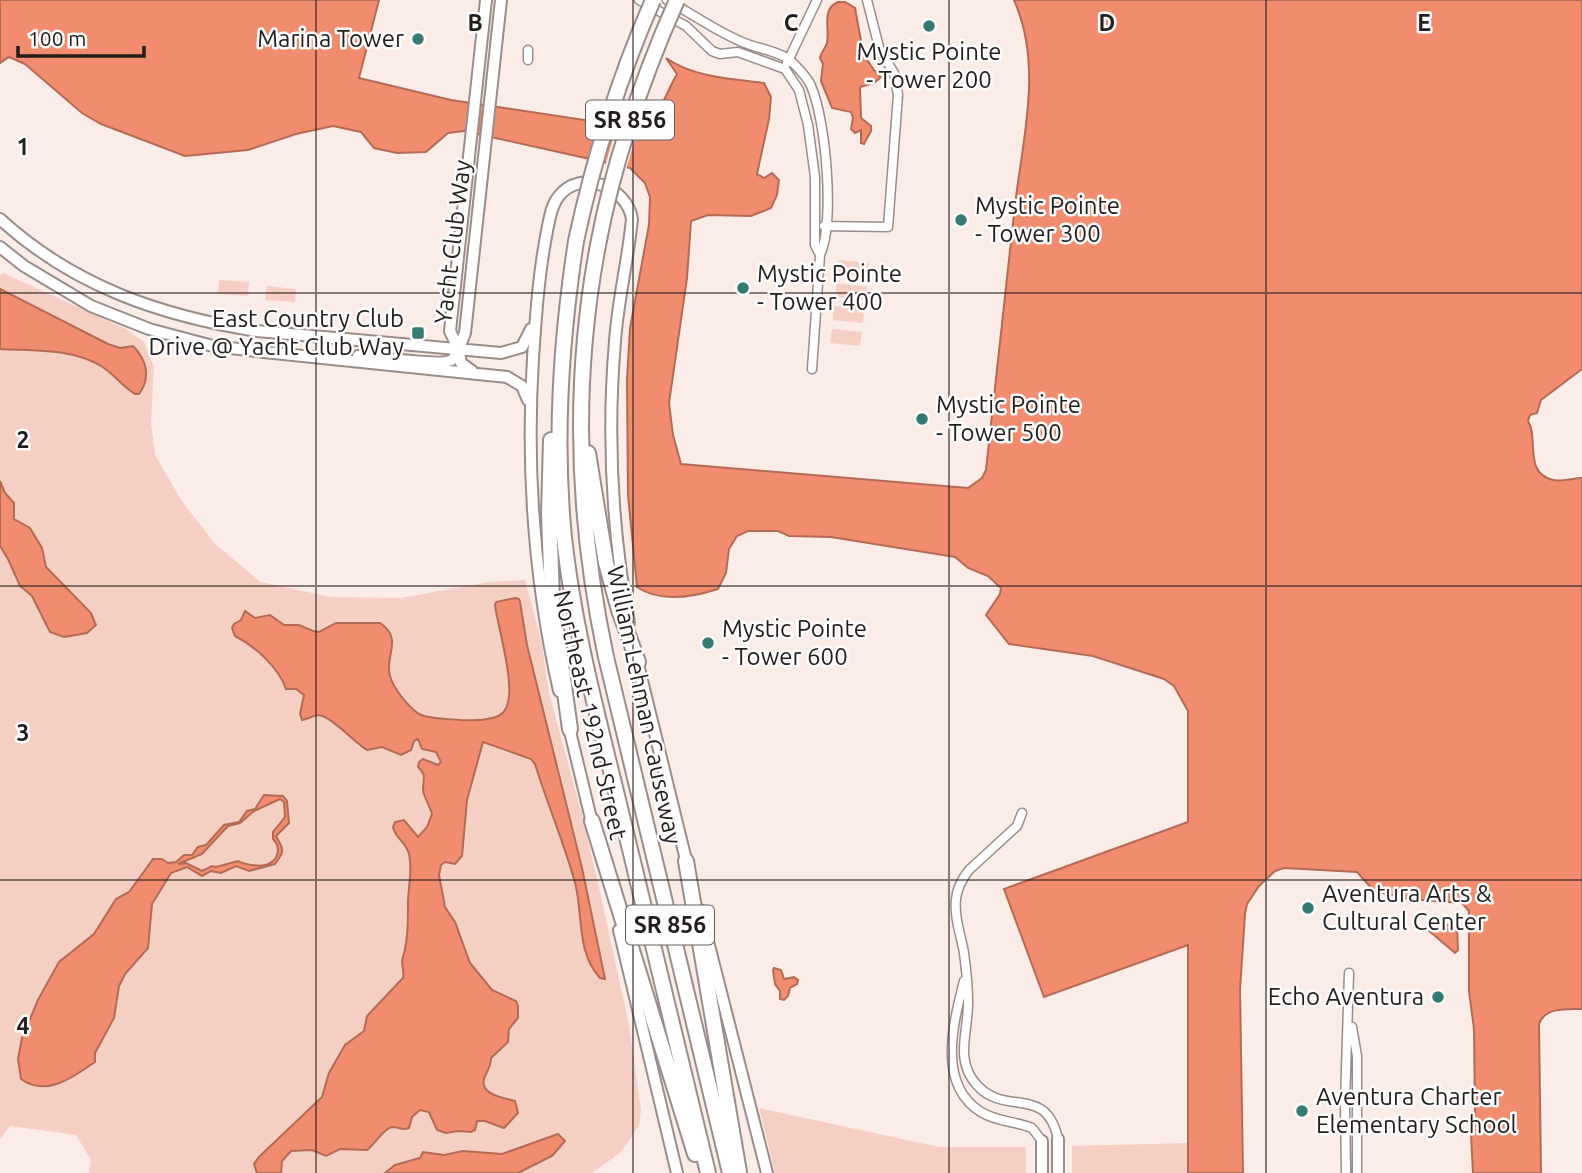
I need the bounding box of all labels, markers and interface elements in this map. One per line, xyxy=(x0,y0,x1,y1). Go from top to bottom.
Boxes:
text: B xyxy=(467,10,483,35)
text: C xyxy=(784,10,799,35)
text: D xyxy=(1099,10,1115,35)
text: E xyxy=(1417,10,1431,35)
scale bar xyxy=(18,14,144,58)
marker: Mystic Pointe - Tower 200 xyxy=(921,18,937,34)
place label: Marina Tower xyxy=(257,25,404,52)
text: 100 m xyxy=(28,26,86,50)
marker: Marina Tower xyxy=(410,31,426,47)
place label: Mystic Pointe - Tower 200 xyxy=(856,38,1002,93)
road number: SR 856 xyxy=(586,100,674,140)
text: 1 xyxy=(17,134,29,159)
street label: Yacht Club Way xyxy=(429,158,476,325)
place label: Mystic Pointe - Tower 300 xyxy=(975,192,1120,247)
marker: Mystic Pointe - Tower 300 xyxy=(953,212,969,228)
place label: Mystic Pointe - Tower 400 xyxy=(757,260,902,315)
marker: Mystic Pointe - Tower 400 xyxy=(735,280,751,296)
place label: East Country Club Drive @ Yacht Club Way xyxy=(149,305,404,360)
marker: East Country Club Drive @ Yacht Club Way xyxy=(410,325,426,341)
place label: Mystic Pointe - Tower 500 xyxy=(936,391,1081,446)
marker: Mystic Pointe - Tower 500 xyxy=(914,411,930,427)
text: 2 xyxy=(17,427,29,452)
street label: William Lehman Causeway xyxy=(602,563,687,847)
street label: Northeast 192nd Street xyxy=(549,588,632,843)
place label: Mystic Pointe - Tower 600 xyxy=(722,615,867,670)
marker: Mystic Pointe - Tower 600 xyxy=(700,635,716,651)
text: 3 xyxy=(17,720,29,745)
place label: Aventura Arts & Cultural Center xyxy=(1322,880,1492,935)
marker: Aventura Arts & Cultural Center xyxy=(1300,900,1316,916)
road number: SR 856 xyxy=(626,906,714,944)
place label: Echo Aventura xyxy=(1268,983,1424,1010)
marker: Echo Aventura xyxy=(1430,989,1446,1005)
text: 4 xyxy=(17,1013,30,1038)
place label: Aventura Charter Elementary School xyxy=(1316,1083,1517,1138)
marker: Aventura Charter Elementary School xyxy=(1294,1103,1310,1119)

